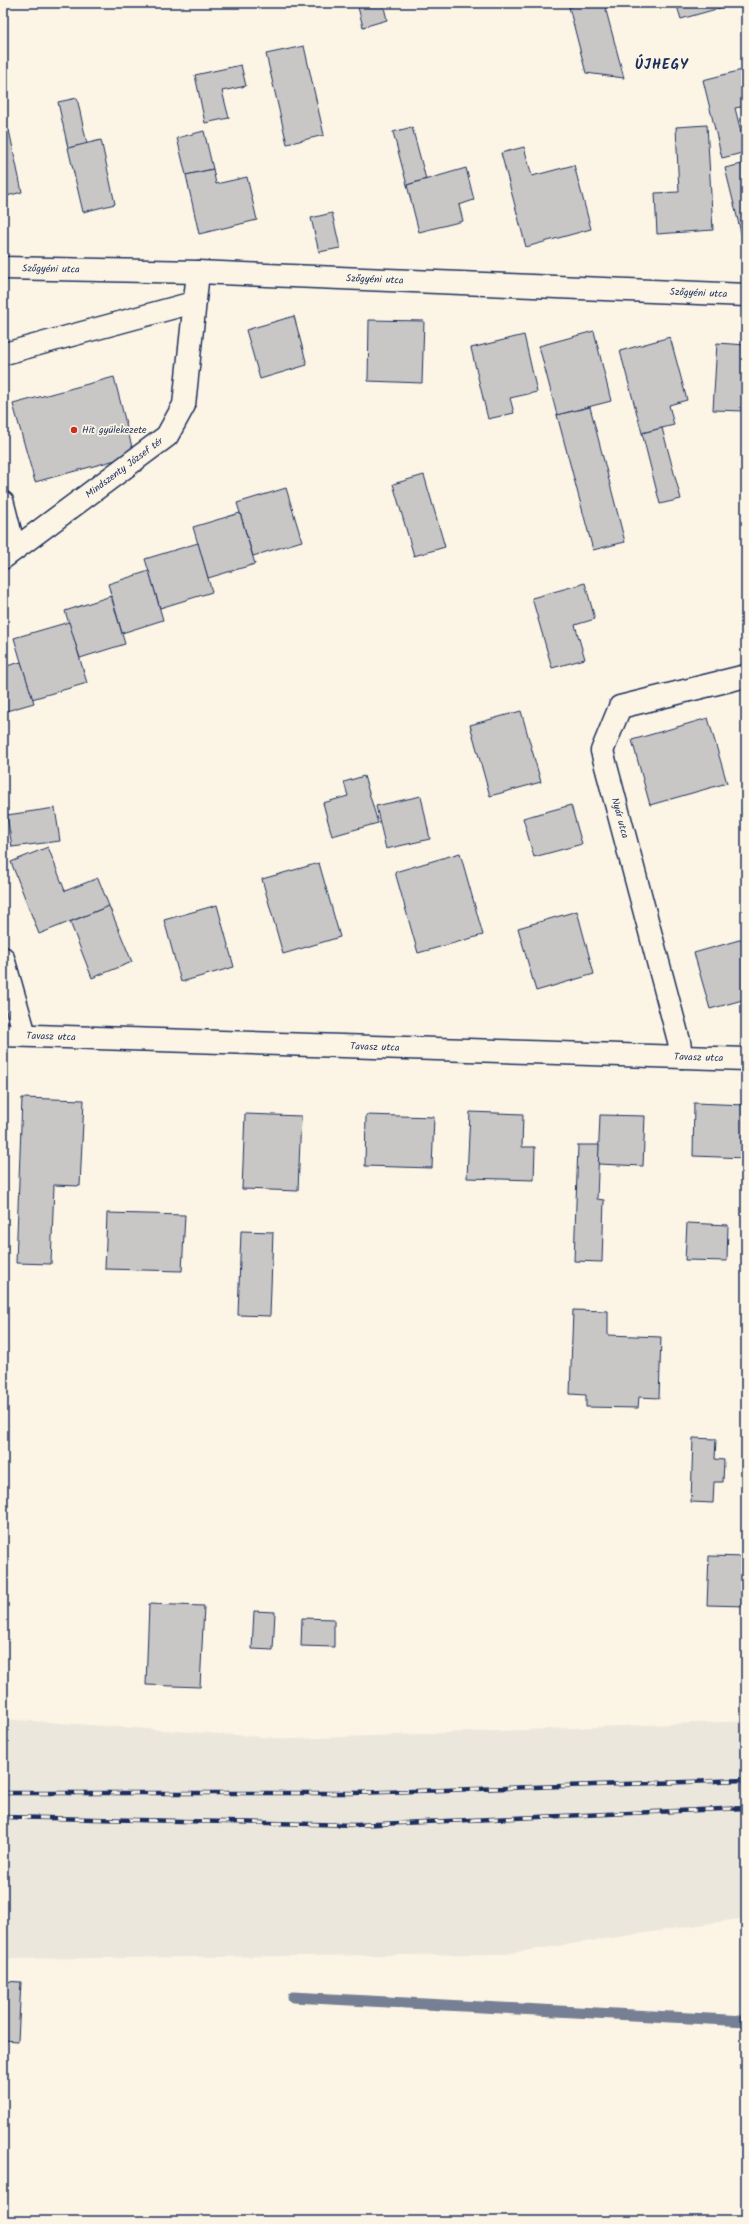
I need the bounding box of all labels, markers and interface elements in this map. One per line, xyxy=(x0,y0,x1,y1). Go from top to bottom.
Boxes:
district label: ÚJHEGY xyxy=(635,54,689,76)
street label: Szőgyéni utca xyxy=(22,260,80,278)
street label: Szőgyéni utca xyxy=(346,270,404,289)
street label: Szőgyéni utca xyxy=(669,284,728,302)
place label: Hit gyülekezete xyxy=(82,422,147,438)
marker: Hit gyülekezete xyxy=(69,425,79,435)
street label: Mindszenty József tér xyxy=(82,433,167,502)
street label: Nyár utca xyxy=(607,796,633,840)
street label: Tavasz utca xyxy=(26,1028,76,1045)
street label: Tavasz utca xyxy=(350,1038,400,1056)
street label: Tavasz utca xyxy=(674,1049,724,1066)

